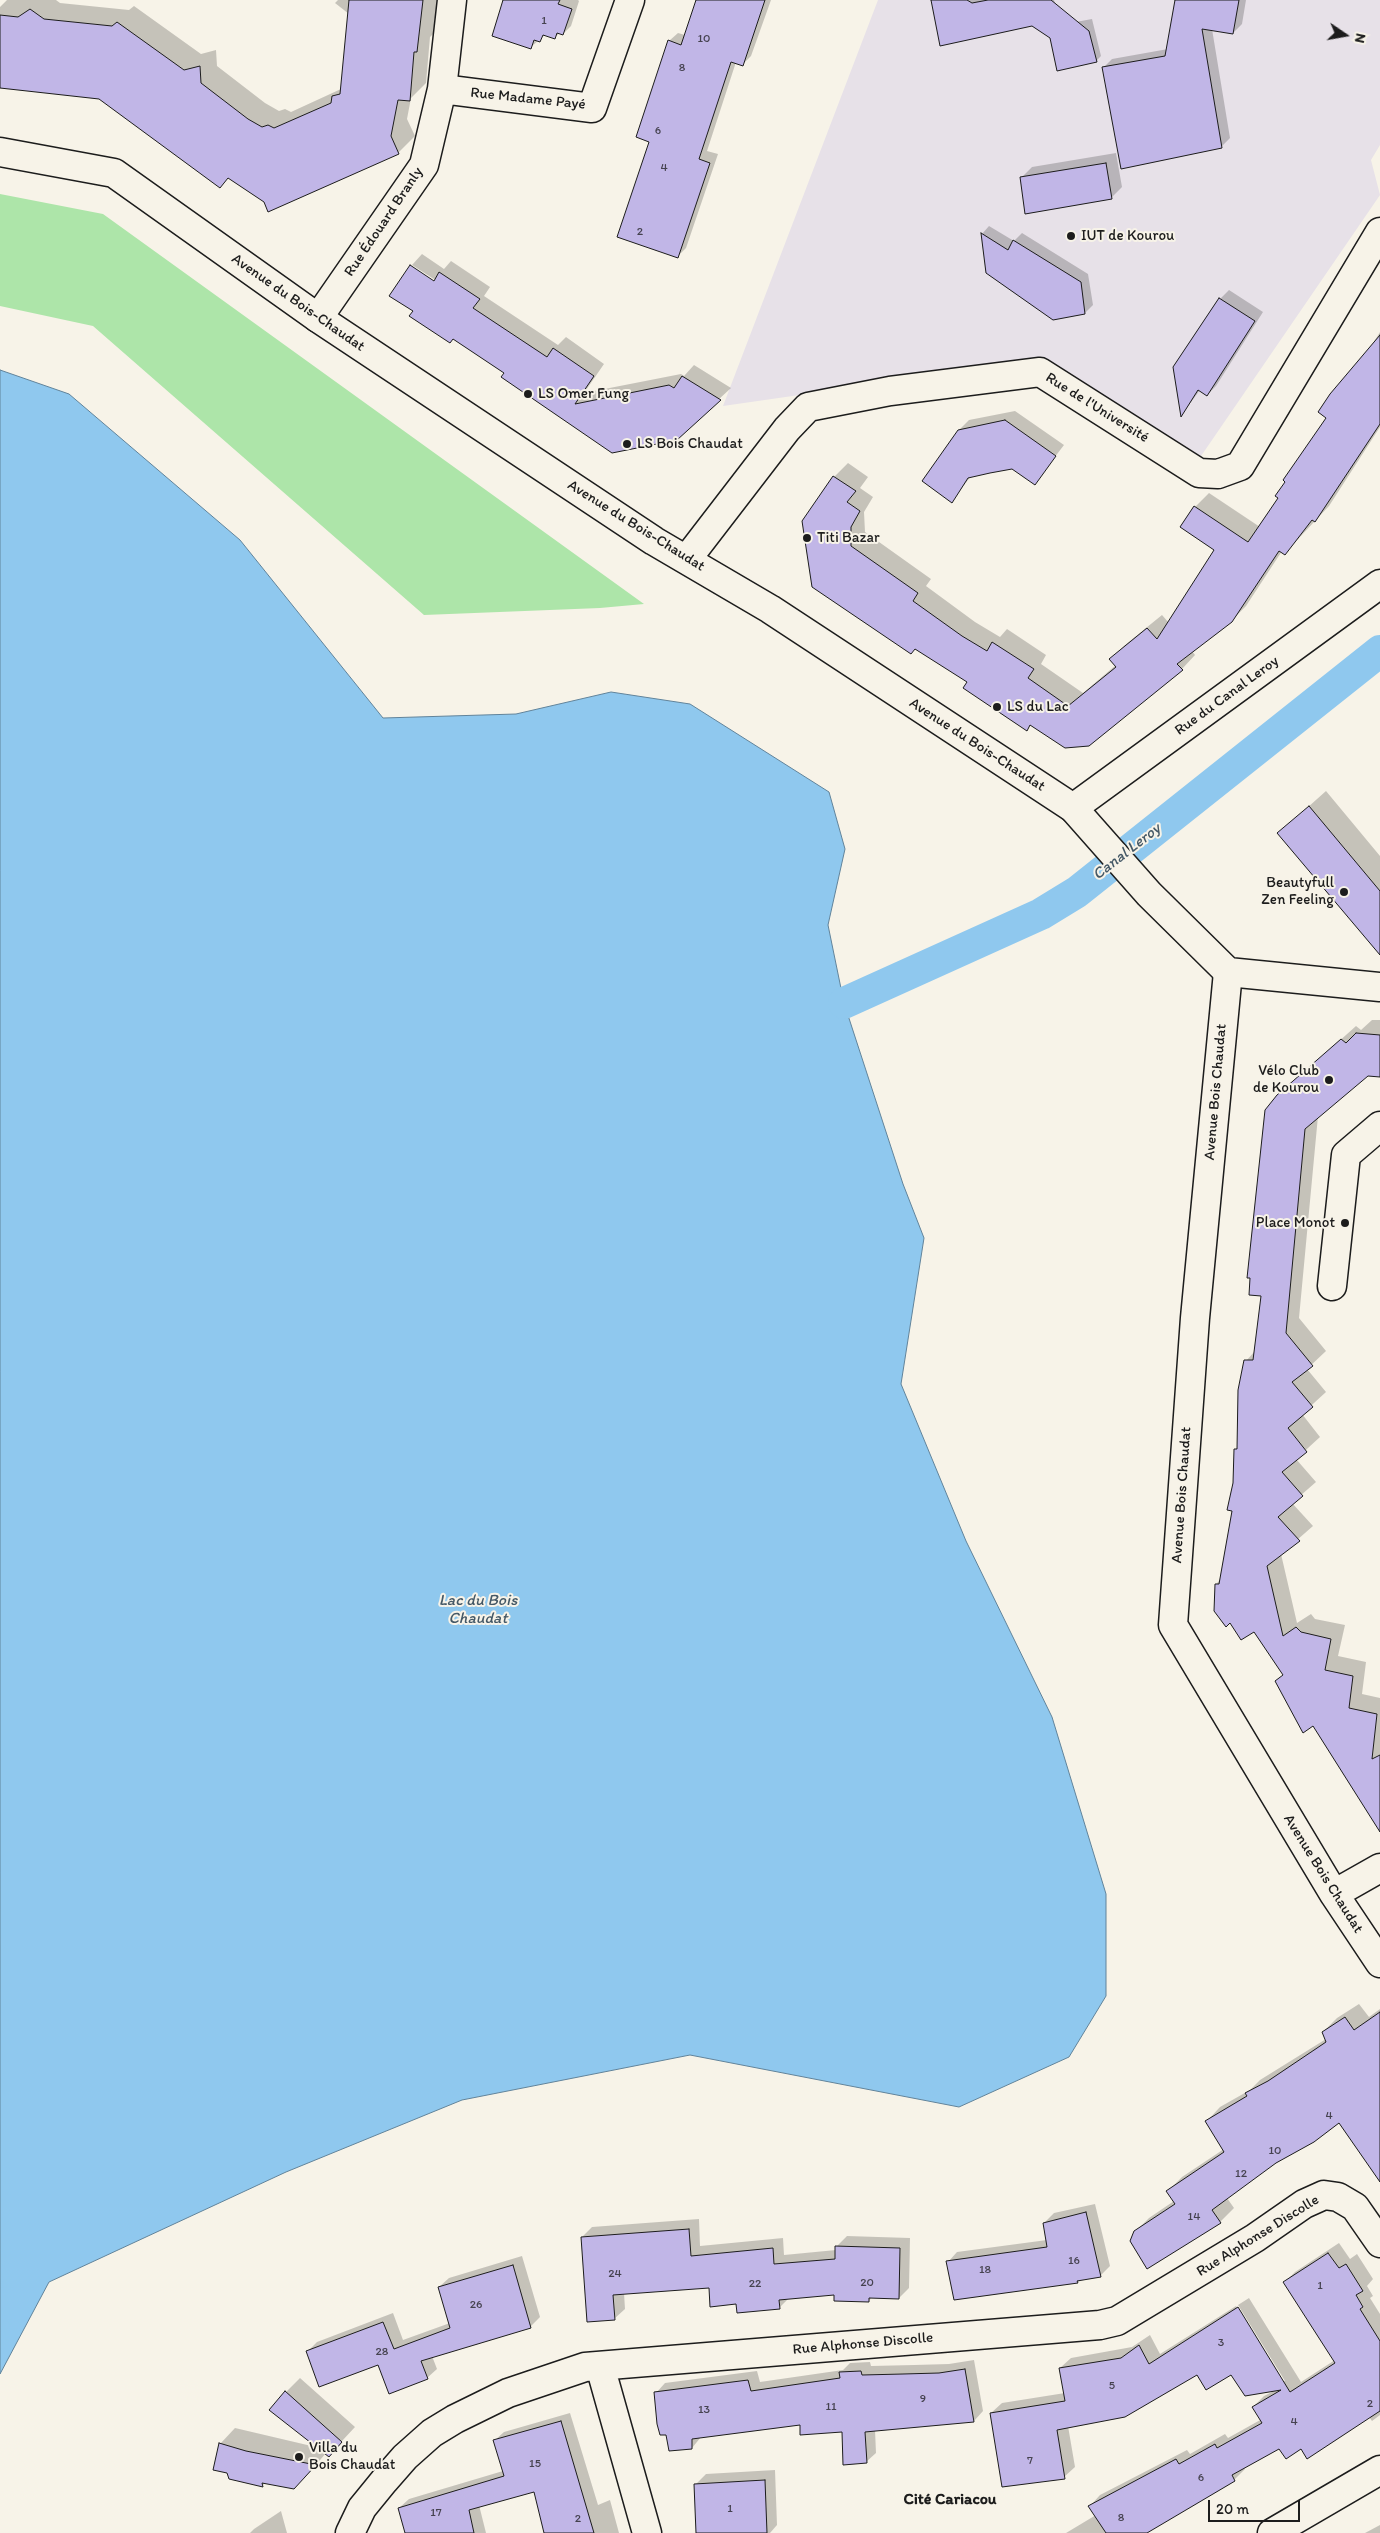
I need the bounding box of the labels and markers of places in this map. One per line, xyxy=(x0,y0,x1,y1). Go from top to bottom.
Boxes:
place label: IUT de Kourou xyxy=(1081,227,1174,245)
marker: IUT de Kourou xyxy=(1065,230,1077,242)
place label: LS Omer Fung xyxy=(538,385,629,403)
marker: LS Omer Fung xyxy=(522,388,534,400)
place label: LS Bois Chaudat xyxy=(637,435,743,453)
marker: LS Bois Chaudat xyxy=(621,438,633,450)
place label: Titi Bazar xyxy=(817,529,880,547)
marker: Titi Bazar xyxy=(801,532,813,544)
place label: LS du Lac xyxy=(1007,698,1069,716)
marker: LS du Lac xyxy=(991,701,1003,713)
place label: Beautyfull Zen Feeling xyxy=(1261,874,1334,909)
marker: Beautyfull Zen Feeling xyxy=(1338,886,1350,898)
place label: Vélo Club de Kourou xyxy=(1253,1062,1319,1097)
marker: Vélo Club de Kourou xyxy=(1323,1074,1335,1086)
place label: Place Monot xyxy=(1256,1214,1335,1232)
marker: Place Monot xyxy=(1339,1217,1351,1229)
place label: Villa du Bois Chaudat xyxy=(309,2439,395,2474)
marker: Villa du Bois Chaudat xyxy=(293,2451,305,2463)

